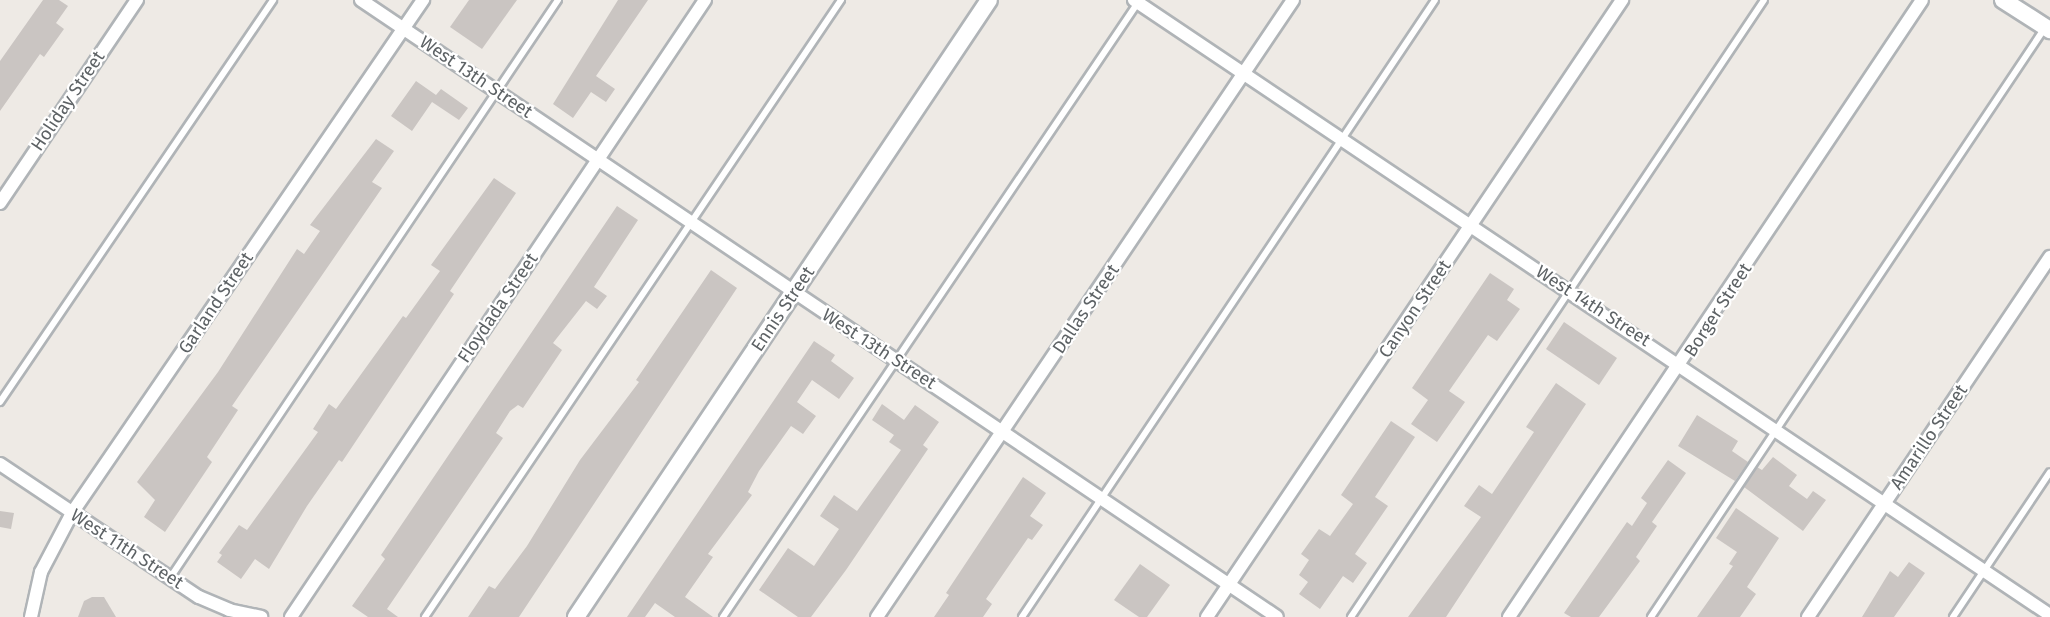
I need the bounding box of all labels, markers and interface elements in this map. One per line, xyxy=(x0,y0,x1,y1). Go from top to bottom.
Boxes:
street label: West 13th Street xyxy=(415,31,537,123)
street label: Holiday Street xyxy=(27,47,109,155)
street label: Garland Street xyxy=(174,248,258,358)
street label: Floydada Street xyxy=(453,249,543,367)
street label: Canyon Street xyxy=(1374,256,1456,362)
street label: Borger Street xyxy=(1680,259,1756,361)
street label: Dallas Street xyxy=(1048,260,1124,358)
street label: West 14th Street xyxy=(1532,261,1654,351)
street label: Ennis Street xyxy=(747,262,819,356)
street label: West 13th Street xyxy=(818,304,940,394)
street label: Amarillo Street xyxy=(1886,380,1972,494)
street label: West 11th Street xyxy=(67,504,187,594)

